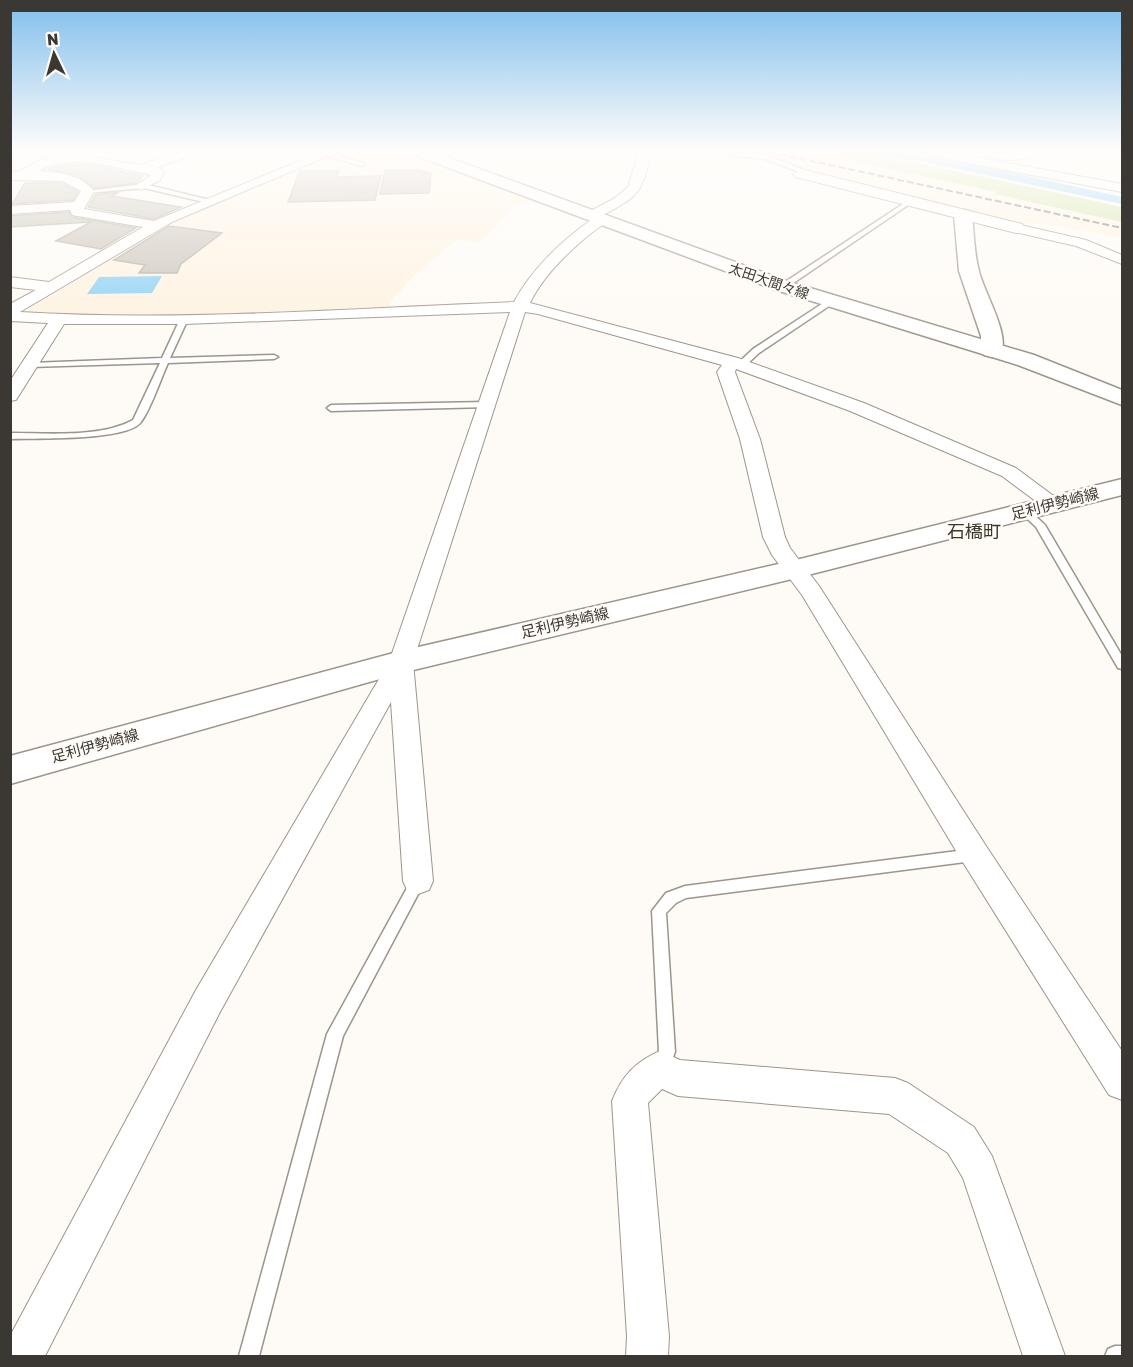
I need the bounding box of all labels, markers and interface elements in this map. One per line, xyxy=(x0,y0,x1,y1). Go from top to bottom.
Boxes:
north arrow xyxy=(24,24,84,84)
text: N xyxy=(46,30,59,50)
street label: 太田大間々線 xyxy=(726,260,811,303)
street label: 足利伊勢崎線 xyxy=(1009,484,1101,524)
district label: 石橋町 xyxy=(947,521,1001,543)
street label: 足利伊勢崎線 xyxy=(519,604,611,642)
street label: 足利伊勢崎線 xyxy=(49,726,141,766)

